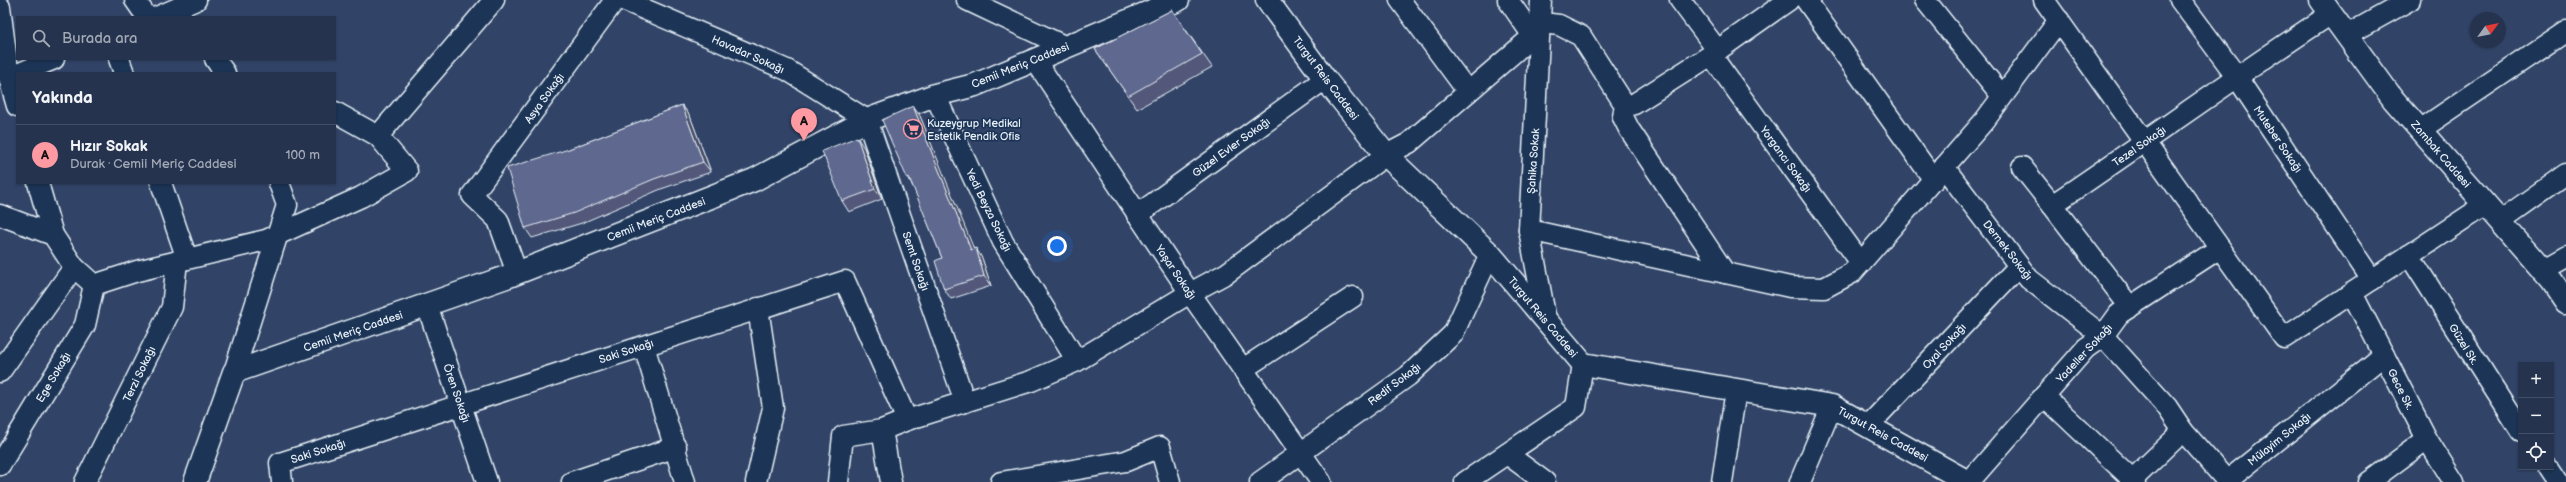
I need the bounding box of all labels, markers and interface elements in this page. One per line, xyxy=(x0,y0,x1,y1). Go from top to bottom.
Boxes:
north arrow xyxy=(2470,12,2506,48)
search box xyxy=(16,16,336,60)
icon: search xyxy=(30,27,52,49)
text: Burada ara xyxy=(62,29,137,48)
street label: Havadar Sokağı xyxy=(709,33,786,76)
street label: Turgut Reis Caddesi xyxy=(1290,34,1361,123)
street label: Cemii Meriç Caddesi xyxy=(969,40,1071,91)
street label: Asya Sokağı xyxy=(522,71,567,126)
text: Yakında xyxy=(32,88,93,108)
street label: Muteber Sokağı xyxy=(2250,103,2305,175)
pin: A xyxy=(791,108,817,141)
street label: Güzel Evler Sokağı xyxy=(1190,115,1273,180)
place label: Kuzeygrup Medikal Estetik Pendik Ofis xyxy=(927,117,1021,143)
supermarket icon: Kuzeygrup Medikal Estetik Pendik Ofis xyxy=(902,118,924,140)
street label: Zambak Caddesi xyxy=(2407,118,2473,191)
street label: Yorgancı Sokağı xyxy=(1757,123,1814,195)
street label: Tezel Sokağı xyxy=(2110,123,2168,170)
street label: Şahika Sokak xyxy=(1525,127,1542,194)
text: Hızır Sokak xyxy=(70,137,148,156)
text: A xyxy=(41,147,49,163)
text: 100 m xyxy=(285,147,320,163)
text: Durak · Cemii Meriç Caddesi xyxy=(70,156,237,172)
street label: Yedi Beyza Sokağı xyxy=(962,166,1014,254)
street label: Cemii Meriç Caddesi xyxy=(605,195,708,244)
street label: Dernek Sokağı xyxy=(1980,218,2035,283)
street label: Semt Sokağı xyxy=(899,230,932,292)
your location xyxy=(1047,236,1067,256)
street label: Yaşar Sokağı xyxy=(1152,242,1199,302)
street label: Turgut Reis Caddesi xyxy=(1505,274,1580,361)
street label: Cemii Meriç Caddesi xyxy=(302,308,405,355)
street label: Oyal Sokağı xyxy=(1920,321,1969,372)
street label: Yadeller Sokağı xyxy=(2053,321,2115,386)
street label: Güzel Sk. xyxy=(2446,321,2481,367)
street label: Saki Sokağı xyxy=(597,336,655,366)
street label: Terzi Sokağı xyxy=(120,344,158,404)
street label: Ege Sokağı xyxy=(33,350,73,405)
street label: Redif Sokağı xyxy=(1365,360,1423,408)
street label: Ören Sokağı xyxy=(440,362,474,424)
map controls xyxy=(2518,362,2554,470)
button: + xyxy=(2518,362,2554,398)
street label: Gece Sk. xyxy=(2385,367,2416,412)
button: − xyxy=(2518,398,2554,434)
street label: Turgut Reis Caddesi xyxy=(1835,404,1930,465)
street label: Mülayim Sokağı xyxy=(2245,410,2313,469)
button: locate xyxy=(2518,434,2554,470)
street label: Saki Sokağı xyxy=(289,436,347,466)

